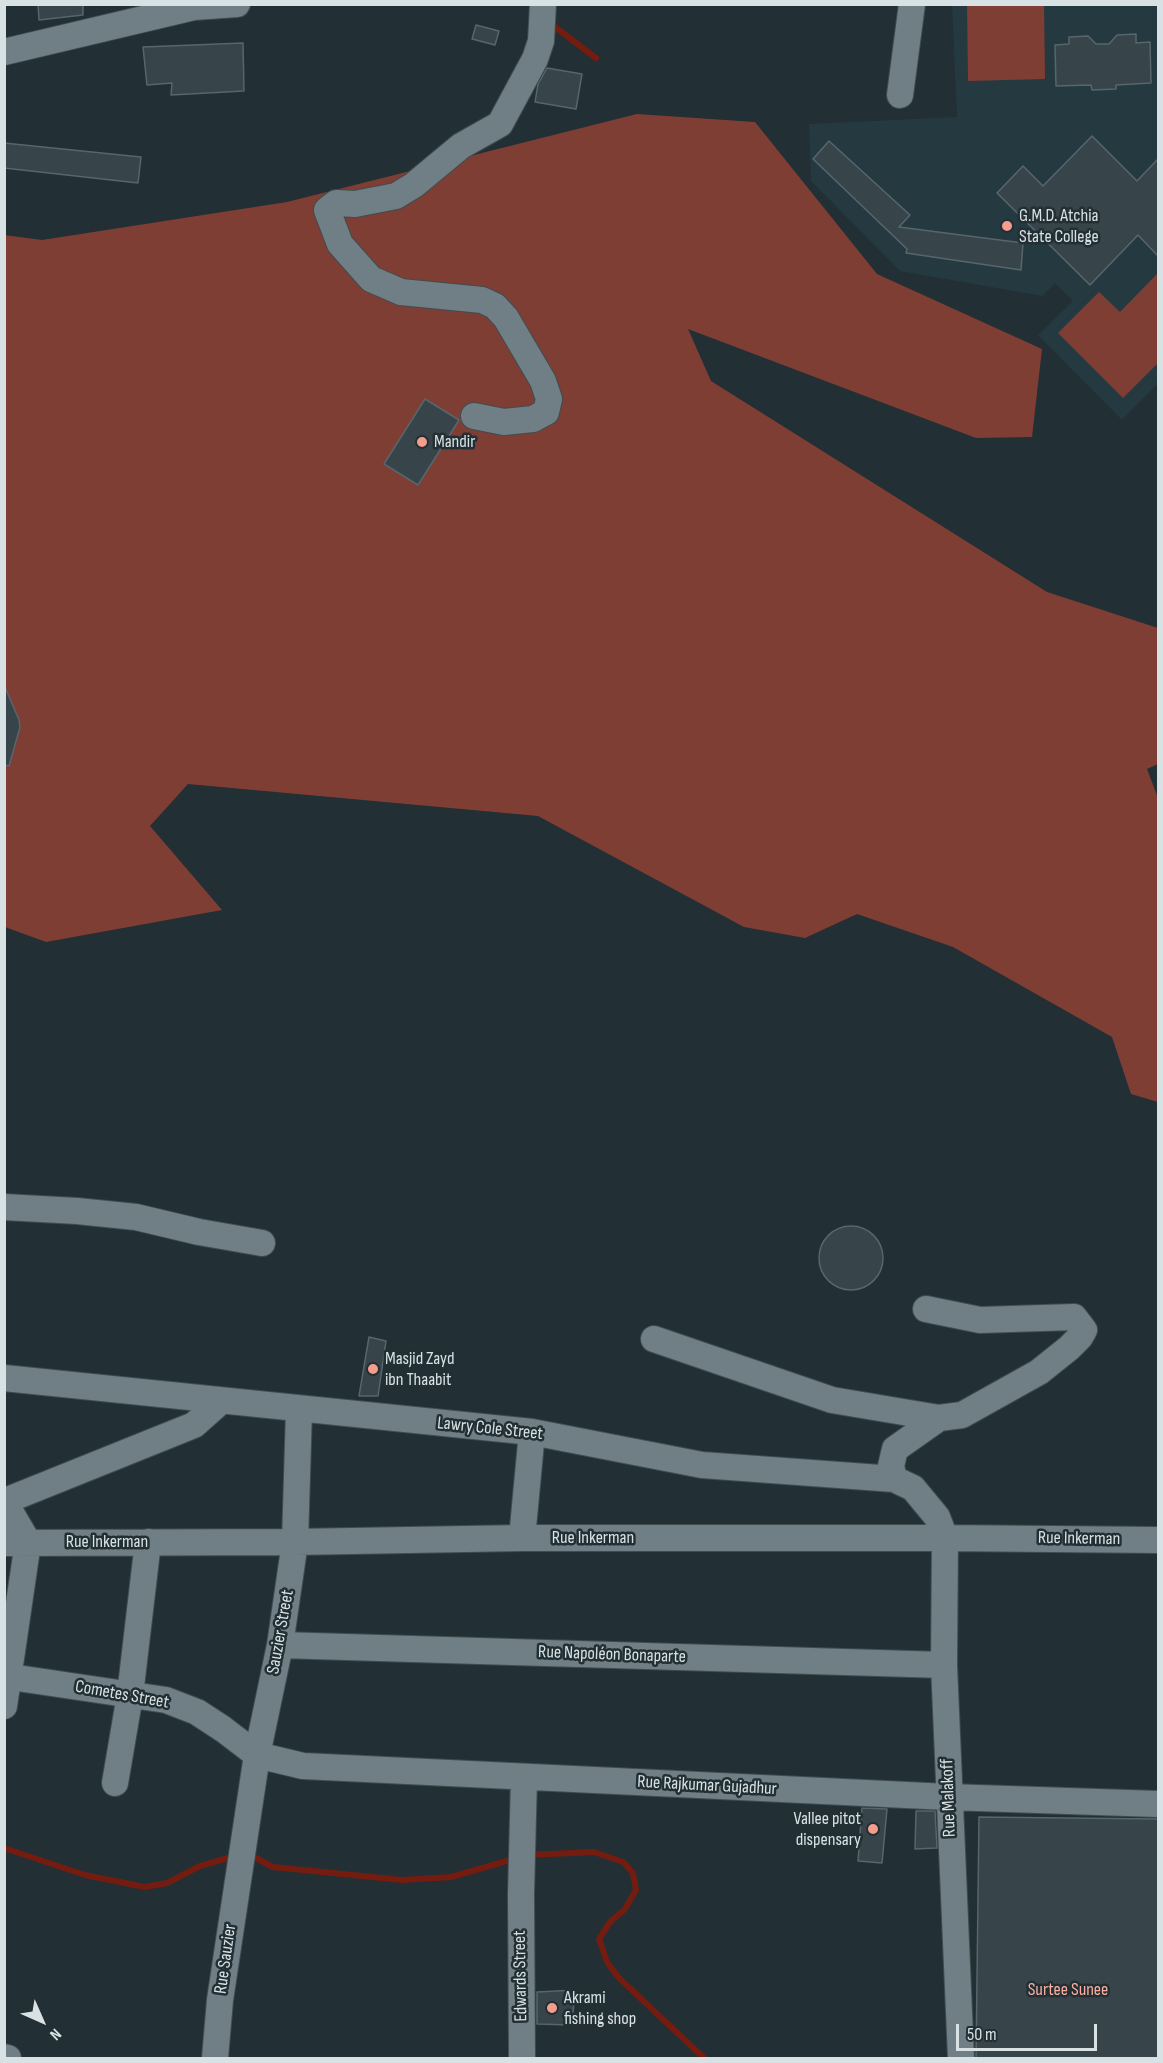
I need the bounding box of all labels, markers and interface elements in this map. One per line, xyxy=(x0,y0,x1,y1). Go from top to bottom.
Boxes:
place label: G.M.D. Atchia State College xyxy=(1019,205,1099,248)
marker: G.M.D. Atchia State College xyxy=(1000,219,1014,233)
place label: Mandir xyxy=(434,431,475,453)
marker: Mandir xyxy=(415,435,429,449)
place label: Masjid Zayd ibn Thaabit xyxy=(385,1348,454,1390)
marker: Masjid Zayd ibn Thaabit xyxy=(366,1362,380,1376)
street label: Lawry Cole Street xyxy=(436,1413,544,1445)
street label: Rue Inkerman xyxy=(552,1527,634,1549)
street label: Rue Inkerman xyxy=(1038,1527,1120,1551)
street label: Rue Inkerman xyxy=(66,1531,148,1553)
street label: Sauzier Street xyxy=(263,1588,299,1676)
street label: Rue Napoléon Bonaparte xyxy=(538,1642,686,1668)
street label: Cometes Street xyxy=(74,1676,170,1714)
street label: Rue Malakoff xyxy=(937,1759,961,1837)
street label: Rue Rajkumar Gujadhur xyxy=(637,1772,777,1800)
place label: Vallee pitot dispensary xyxy=(793,1808,861,1850)
marker: Vallee pitot dispensary xyxy=(866,1822,880,1836)
street label: Rue Sauzier xyxy=(210,1923,242,1995)
street label: Edwards Street xyxy=(509,1930,533,2022)
park label: Surtee Sunee xyxy=(1028,1979,1108,2001)
place label: Akrami fishing shop xyxy=(564,1987,636,2030)
north arrow xyxy=(12,1991,72,2051)
marker: Akrami fishing shop xyxy=(545,2001,559,2015)
scale bar xyxy=(959,2012,1100,2050)
text: N xyxy=(45,2024,65,2044)
text: 50 m xyxy=(967,2024,997,2045)

